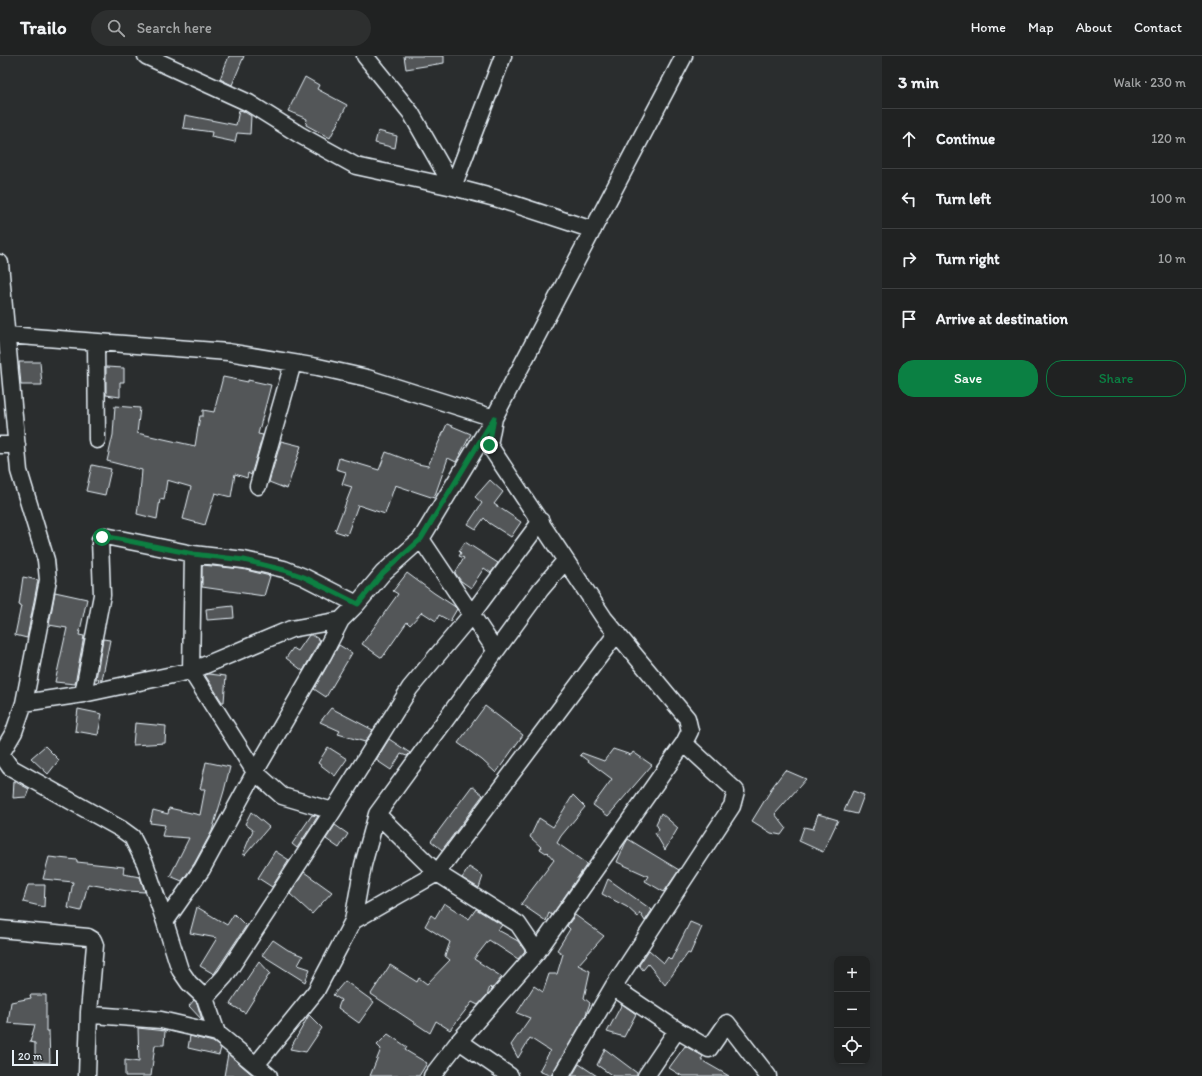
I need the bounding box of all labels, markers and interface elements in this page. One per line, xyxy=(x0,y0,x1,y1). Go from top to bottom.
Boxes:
search box xyxy=(91,10,371,46)
text: Trailo xyxy=(20,16,67,39)
icon: search xyxy=(105,17,127,39)
text: Search here xyxy=(137,19,212,37)
text: Home xyxy=(971,19,1006,36)
text: Map xyxy=(1028,19,1054,36)
text: About xyxy=(1076,19,1112,36)
text: Contact xyxy=(1134,19,1182,36)
text: 3 min xyxy=(898,72,939,92)
text: Walk · 230 m xyxy=(1114,75,1186,90)
icon: ahead xyxy=(898,128,920,150)
text: Continue xyxy=(936,130,995,148)
text: 120 m xyxy=(1151,131,1186,146)
icon: left xyxy=(898,188,920,210)
text: Turn left xyxy=(936,190,991,208)
text: 100 m xyxy=(1150,191,1186,206)
icon: right xyxy=(898,248,920,270)
text: Turn right xyxy=(936,250,1000,268)
text: 10 m xyxy=(1158,251,1186,266)
icon: arrive xyxy=(898,308,920,330)
text: Arrive at destination xyxy=(936,310,1068,328)
button: Save xyxy=(898,360,1038,397)
button: Share xyxy=(1046,360,1186,397)
route end xyxy=(480,436,498,454)
route start xyxy=(93,528,111,546)
map controls xyxy=(834,956,870,1064)
button: + xyxy=(834,956,870,992)
button: − xyxy=(834,992,870,1028)
button: locate xyxy=(834,1028,870,1064)
scale bar xyxy=(12,1048,58,1067)
text: 20 m xyxy=(18,1050,42,1063)

